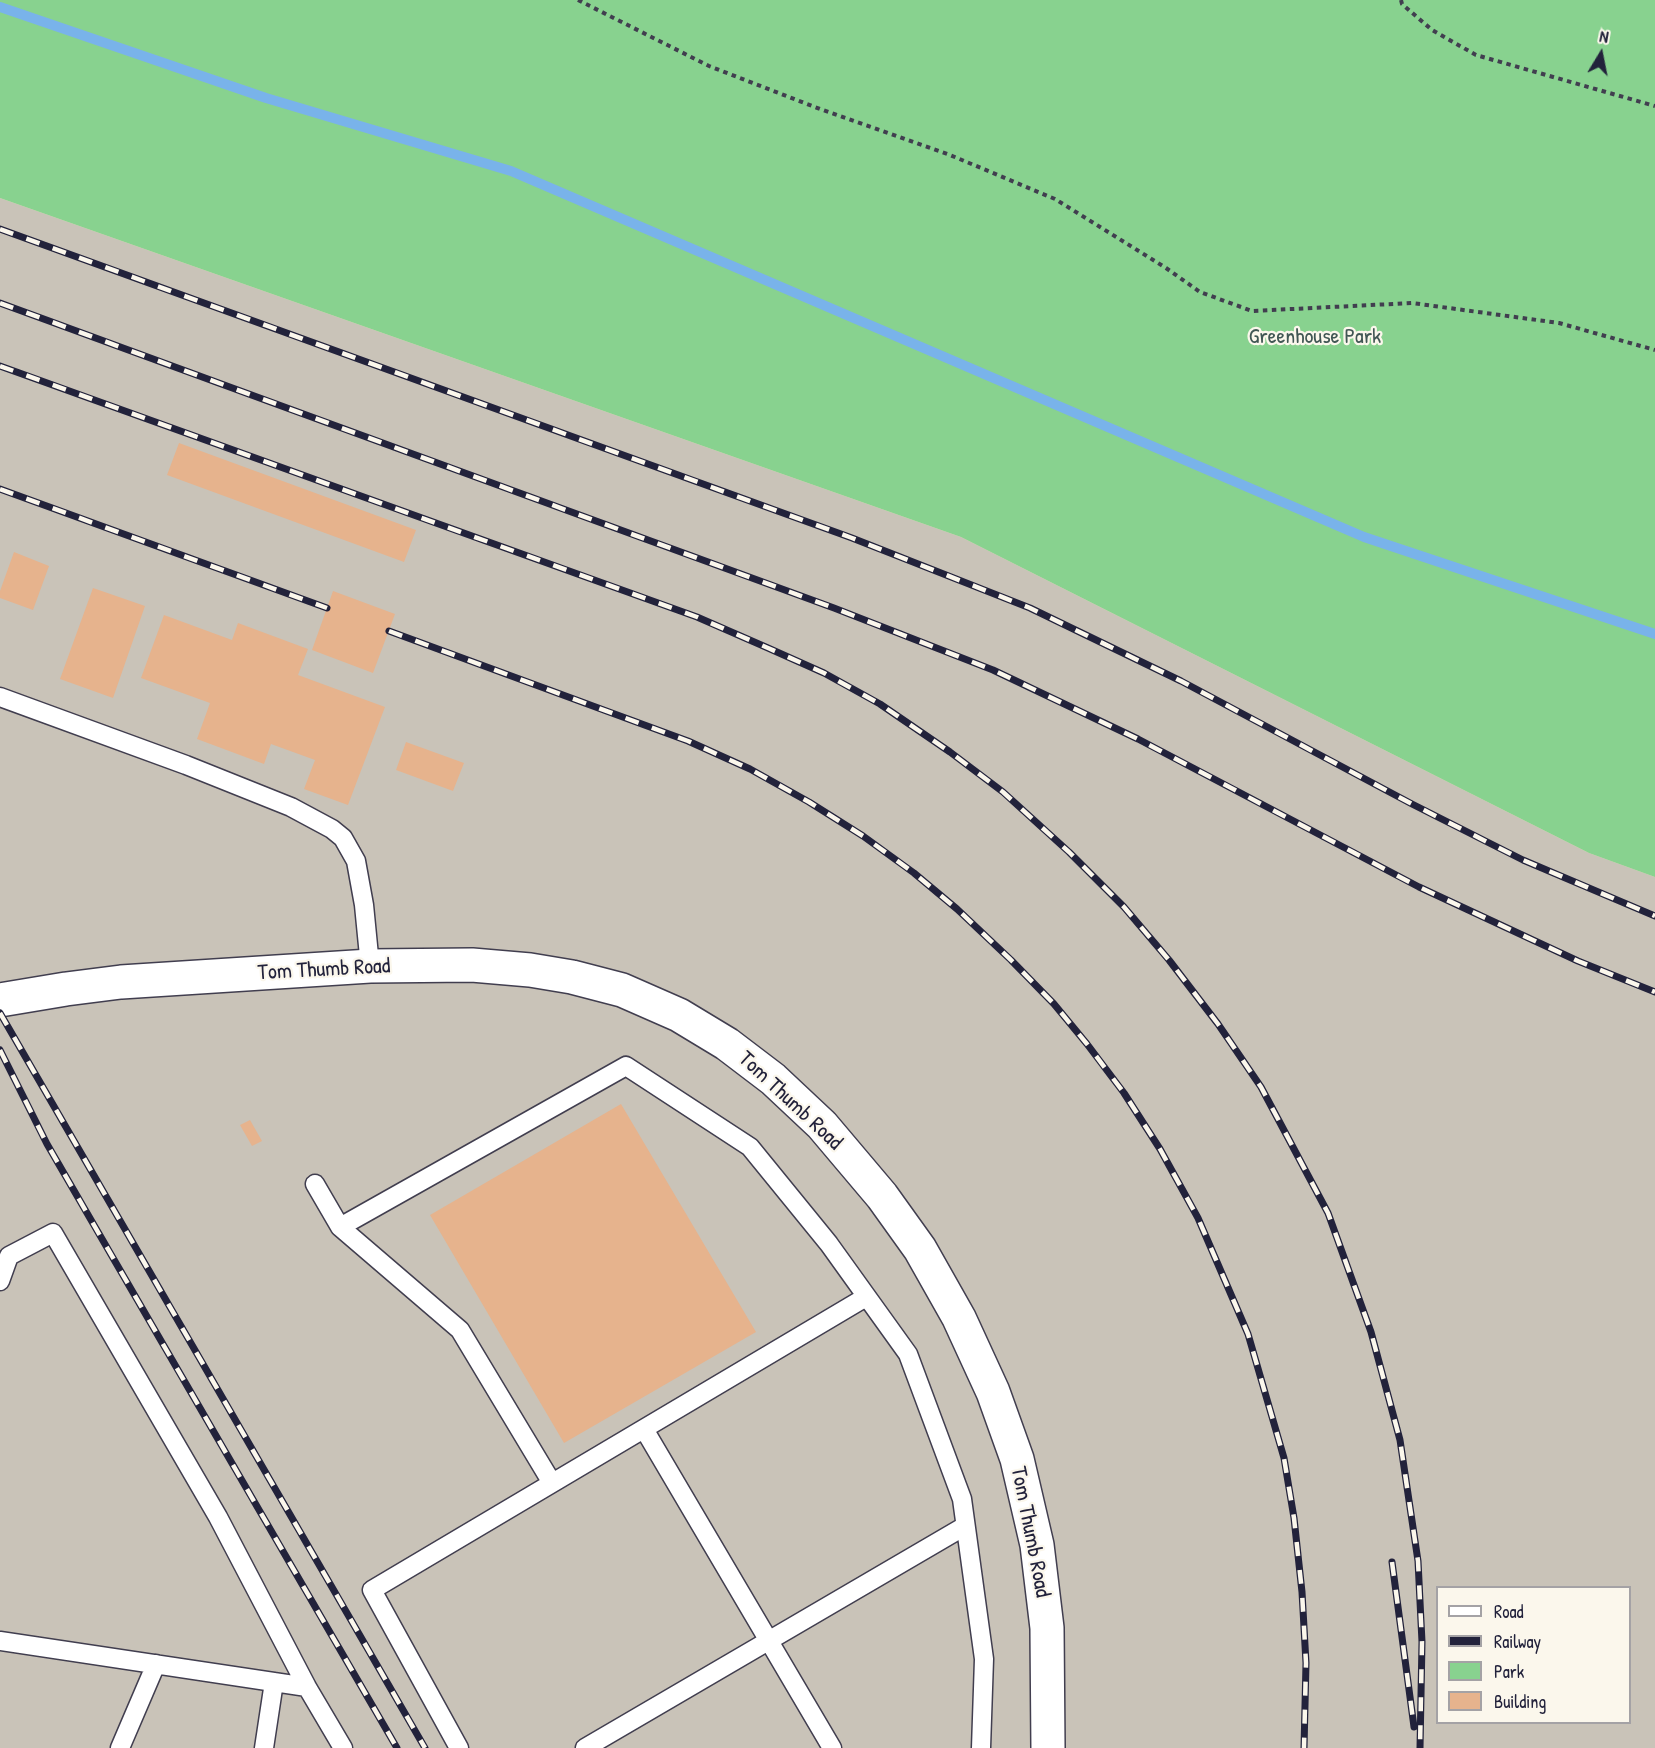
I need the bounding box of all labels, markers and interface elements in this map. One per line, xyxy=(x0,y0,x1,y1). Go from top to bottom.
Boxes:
north arrow xyxy=(1571,24,1631,84)
text: N xyxy=(1598,25,1610,48)
park label: Greenhouse Park xyxy=(1249,324,1381,350)
street label: Tom Thumb Road xyxy=(257,953,391,987)
street label: Tom Thumb Road xyxy=(732,1046,848,1156)
street label: Tom Thumb Road xyxy=(1004,1464,1056,1600)
legend xyxy=(1436,1586,1631,1724)
text: Road xyxy=(1494,1599,1524,1624)
text: Railway xyxy=(1494,1629,1541,1654)
text: Park xyxy=(1494,1659,1524,1684)
text: Building xyxy=(1494,1689,1546,1714)

